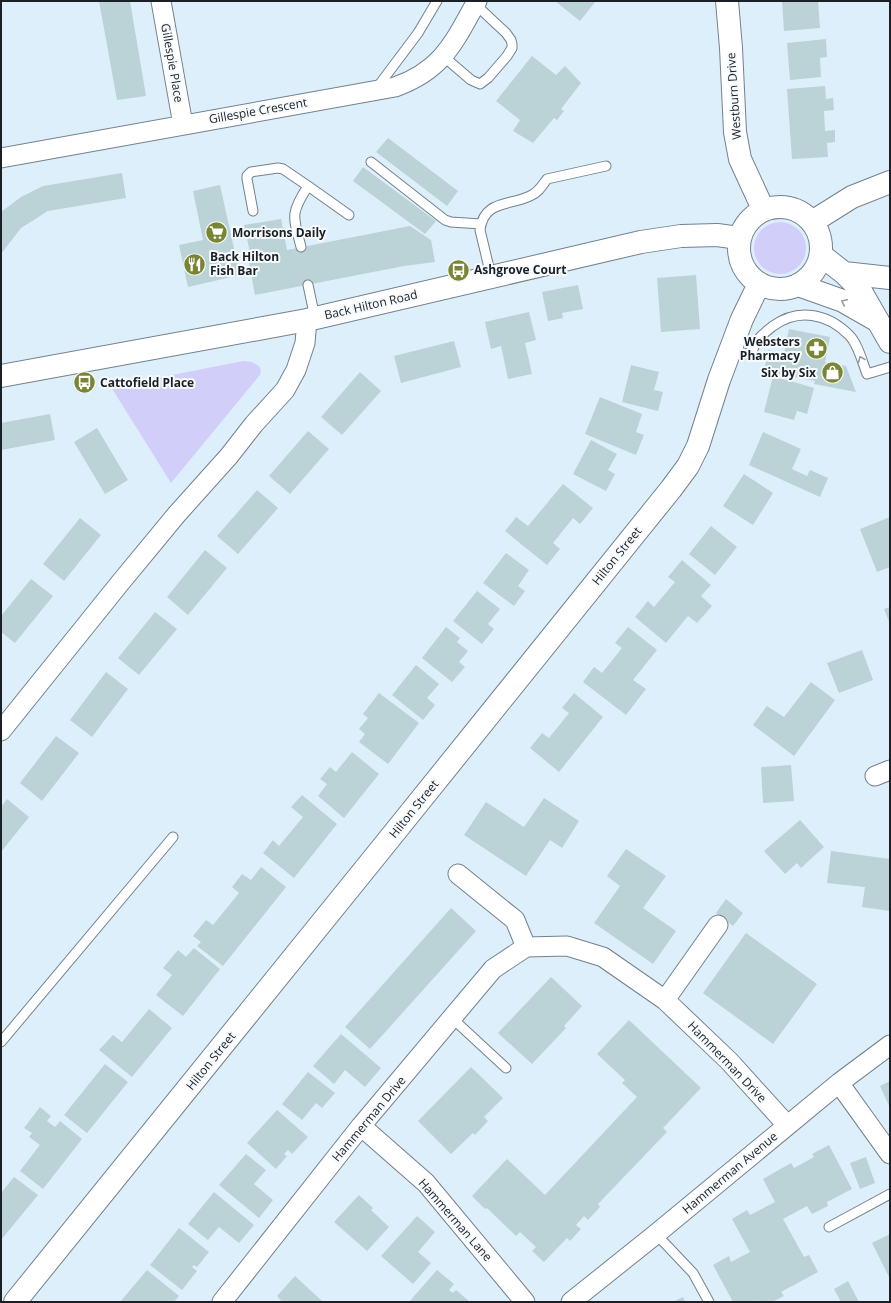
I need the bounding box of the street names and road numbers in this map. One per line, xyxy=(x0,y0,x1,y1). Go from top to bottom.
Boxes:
street label: Gillespie Place xyxy=(157,22,188,104)
street label: Westburn Drive xyxy=(722,52,745,140)
street label: Gillespie Crescent xyxy=(207,93,308,128)
street label: Back Hilton Road xyxy=(323,286,419,323)
street label: Hilton Street xyxy=(588,523,645,588)
street label: Hilton Street xyxy=(385,776,442,841)
street label: Hammerman Drive xyxy=(684,1017,771,1106)
street label: Hilton Street xyxy=(182,1028,239,1093)
street label: Hammerman Drive xyxy=(328,1072,410,1165)
street label: Hammerman Avenue xyxy=(678,1128,781,1218)
street label: Hammerman Lane xyxy=(415,1175,496,1265)

